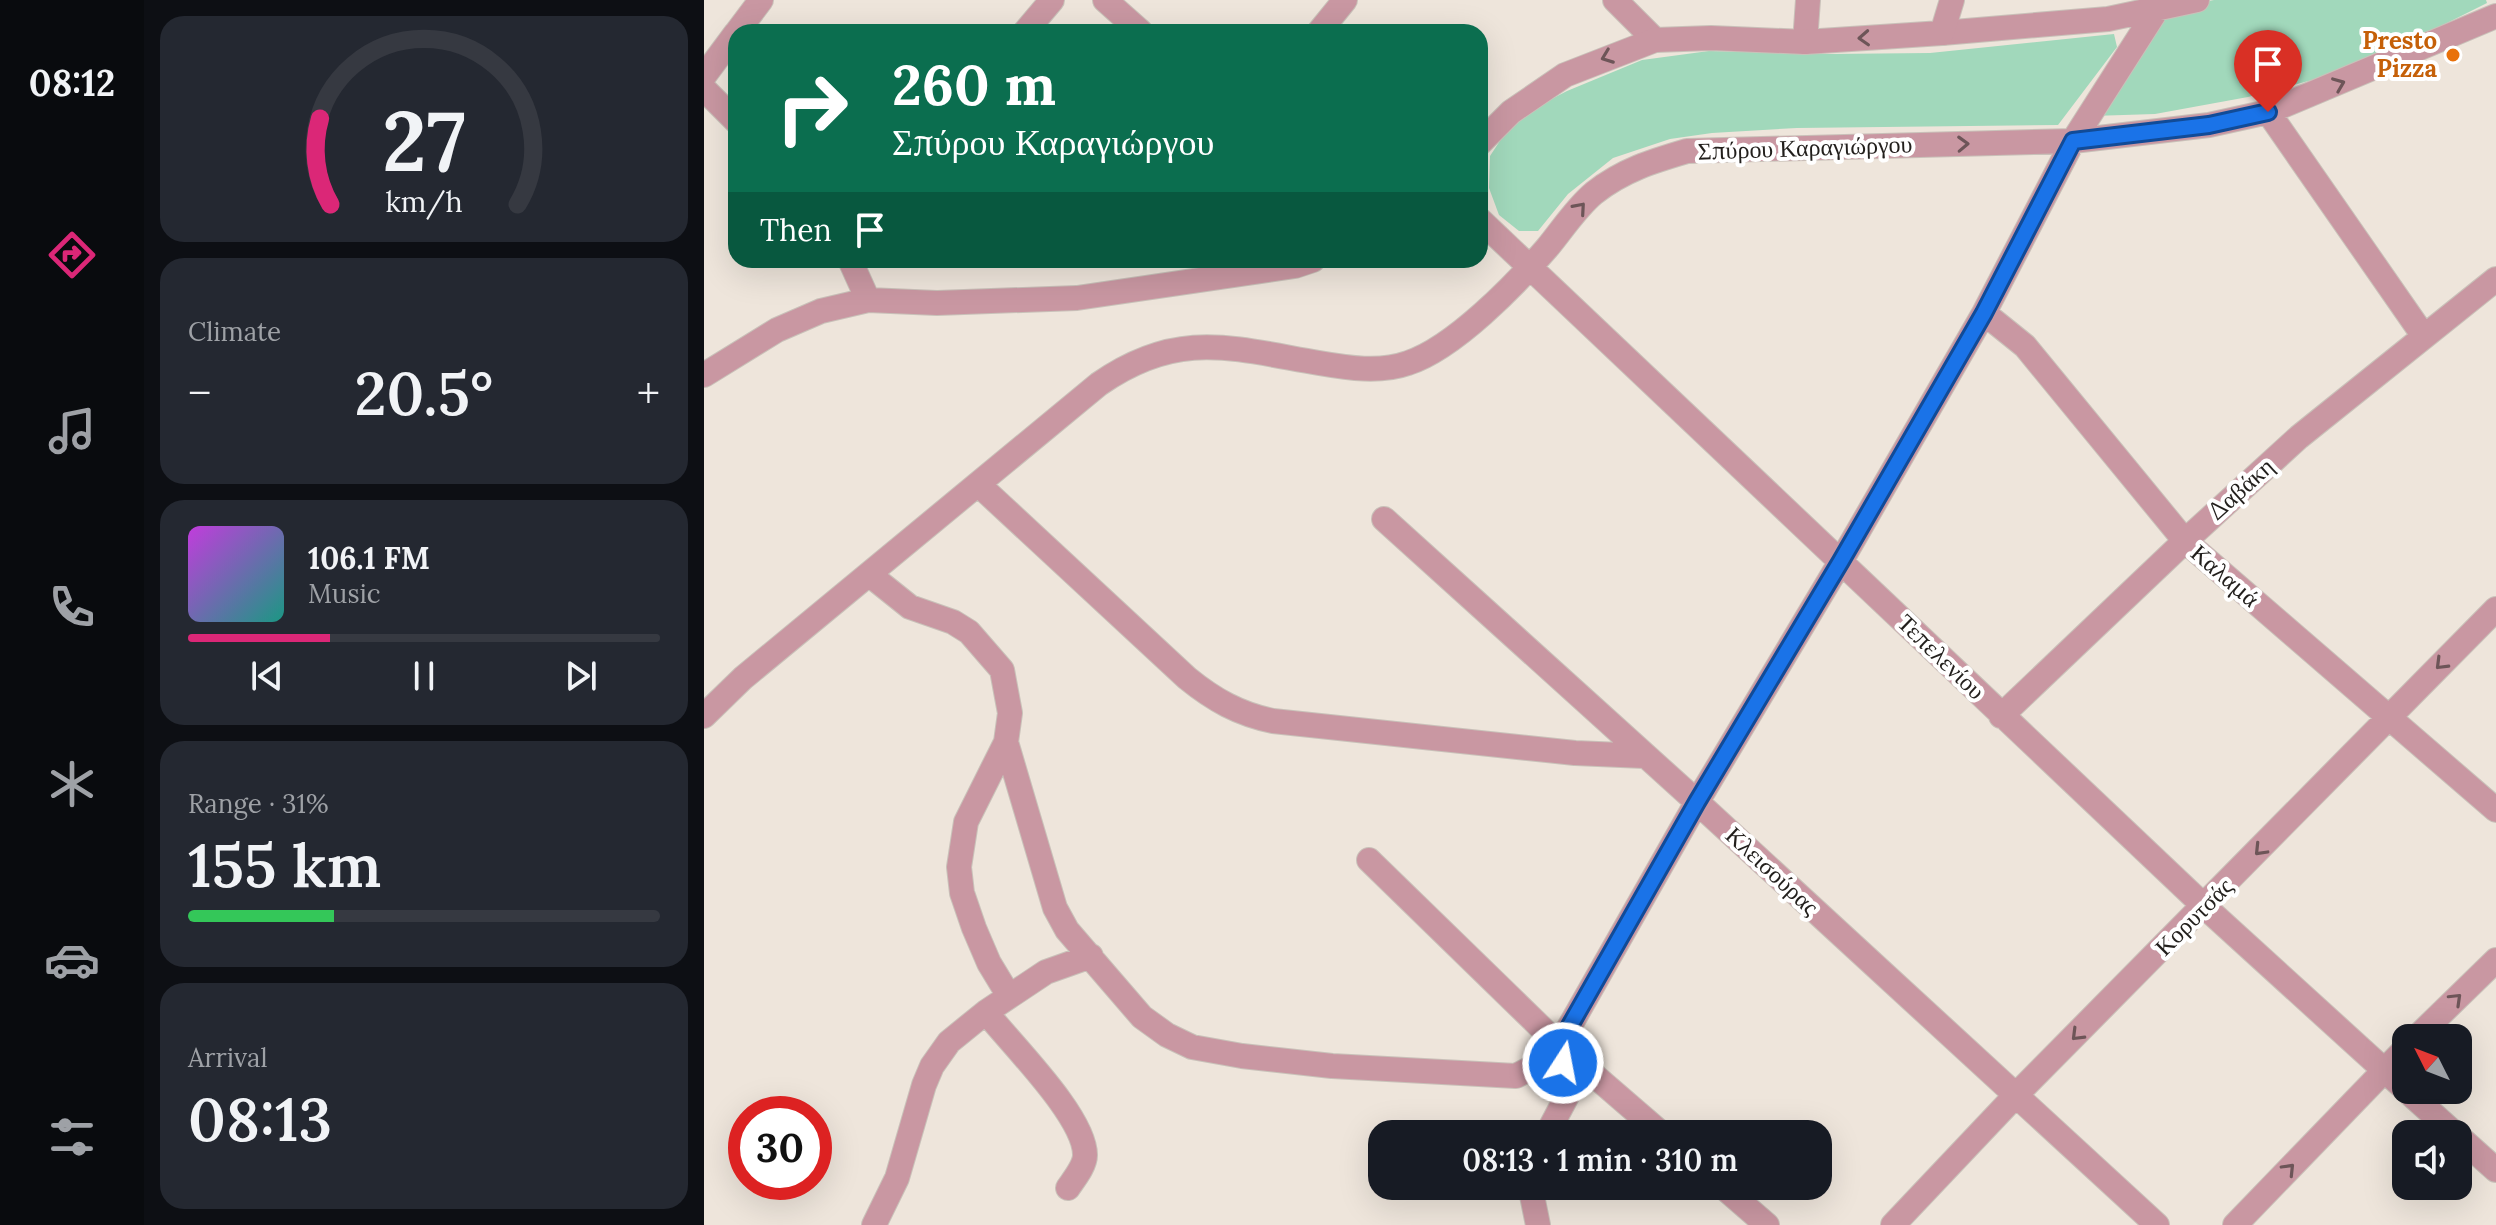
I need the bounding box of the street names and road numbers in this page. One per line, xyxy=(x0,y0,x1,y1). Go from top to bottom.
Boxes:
street label: Σπύρου Καραγιώργου xyxy=(1697,128,1913,167)
street label: Δαβάκη xyxy=(2201,451,2280,526)
street label: Καλαμά xyxy=(2185,538,2266,614)
street label: Τεπελενίου xyxy=(1891,607,1992,706)
street label: Κλεισούρας xyxy=(1719,820,1826,922)
street label: Κορυτσάς xyxy=(2148,871,2240,962)

